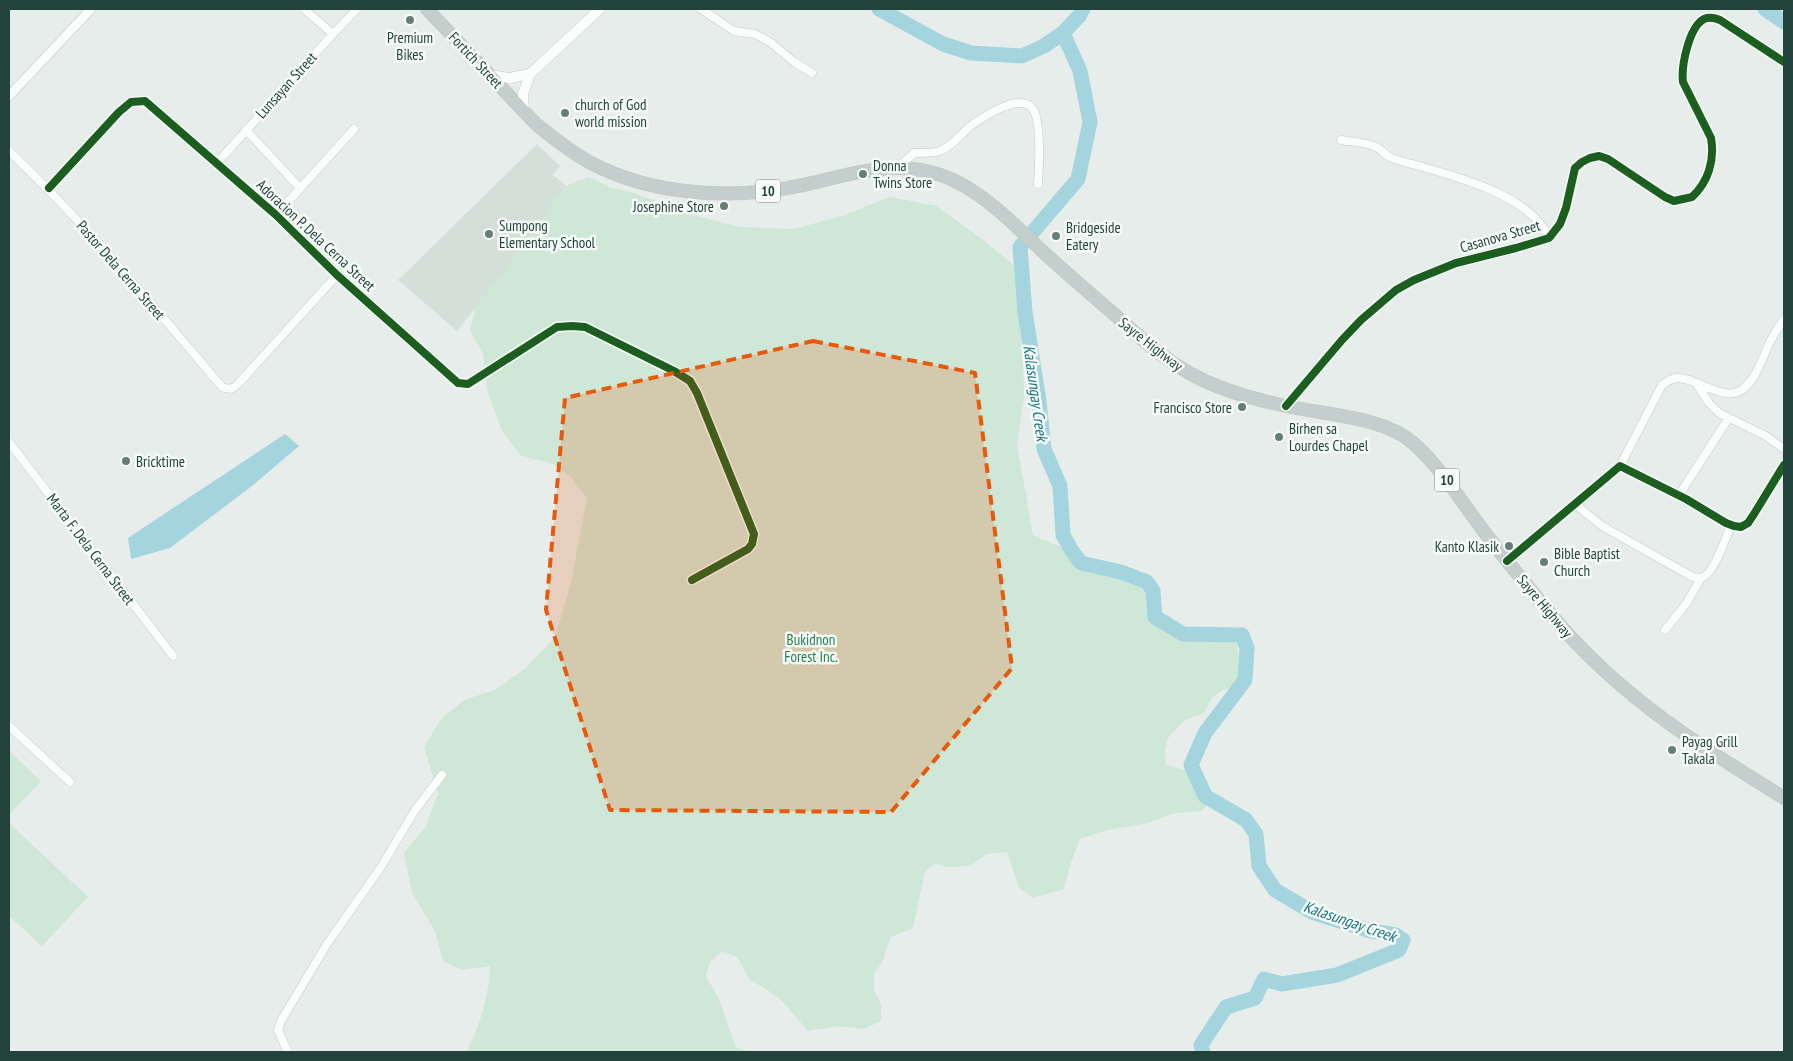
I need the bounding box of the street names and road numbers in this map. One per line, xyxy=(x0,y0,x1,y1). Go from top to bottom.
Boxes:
street label: Fortich Street xyxy=(445,28,507,92)
street label: Lunsayan Street xyxy=(251,48,321,122)
street label: Adoracion P. Dela Cerna Street xyxy=(253,175,379,295)
road number: 10 xyxy=(756,180,780,202)
street label: Casanova Street xyxy=(1458,215,1542,257)
street label: Pastor Dela Cerna Street xyxy=(73,216,169,324)
street label: Sayre Highway xyxy=(1115,313,1187,375)
road number: 10 xyxy=(1434,468,1460,492)
street label: Marta F. Dela Cerna Street xyxy=(43,489,139,609)
street label: Sayre Highway xyxy=(1513,571,1577,642)

